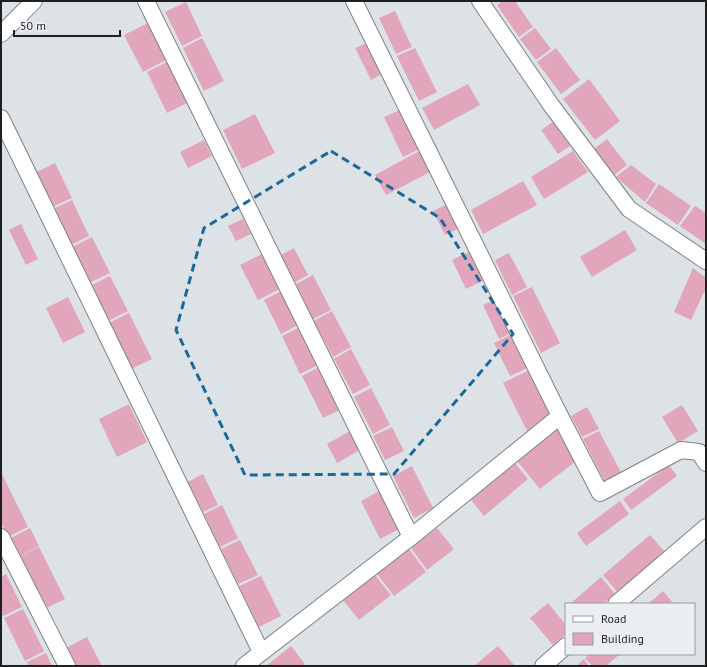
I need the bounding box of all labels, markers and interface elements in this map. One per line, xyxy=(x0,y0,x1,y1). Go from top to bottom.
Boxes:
scale bar xyxy=(14,12,120,38)
text: 50 m xyxy=(20,18,46,33)
legend xyxy=(565,603,695,655)
text: Road xyxy=(601,611,626,626)
text: Building xyxy=(601,631,644,646)

